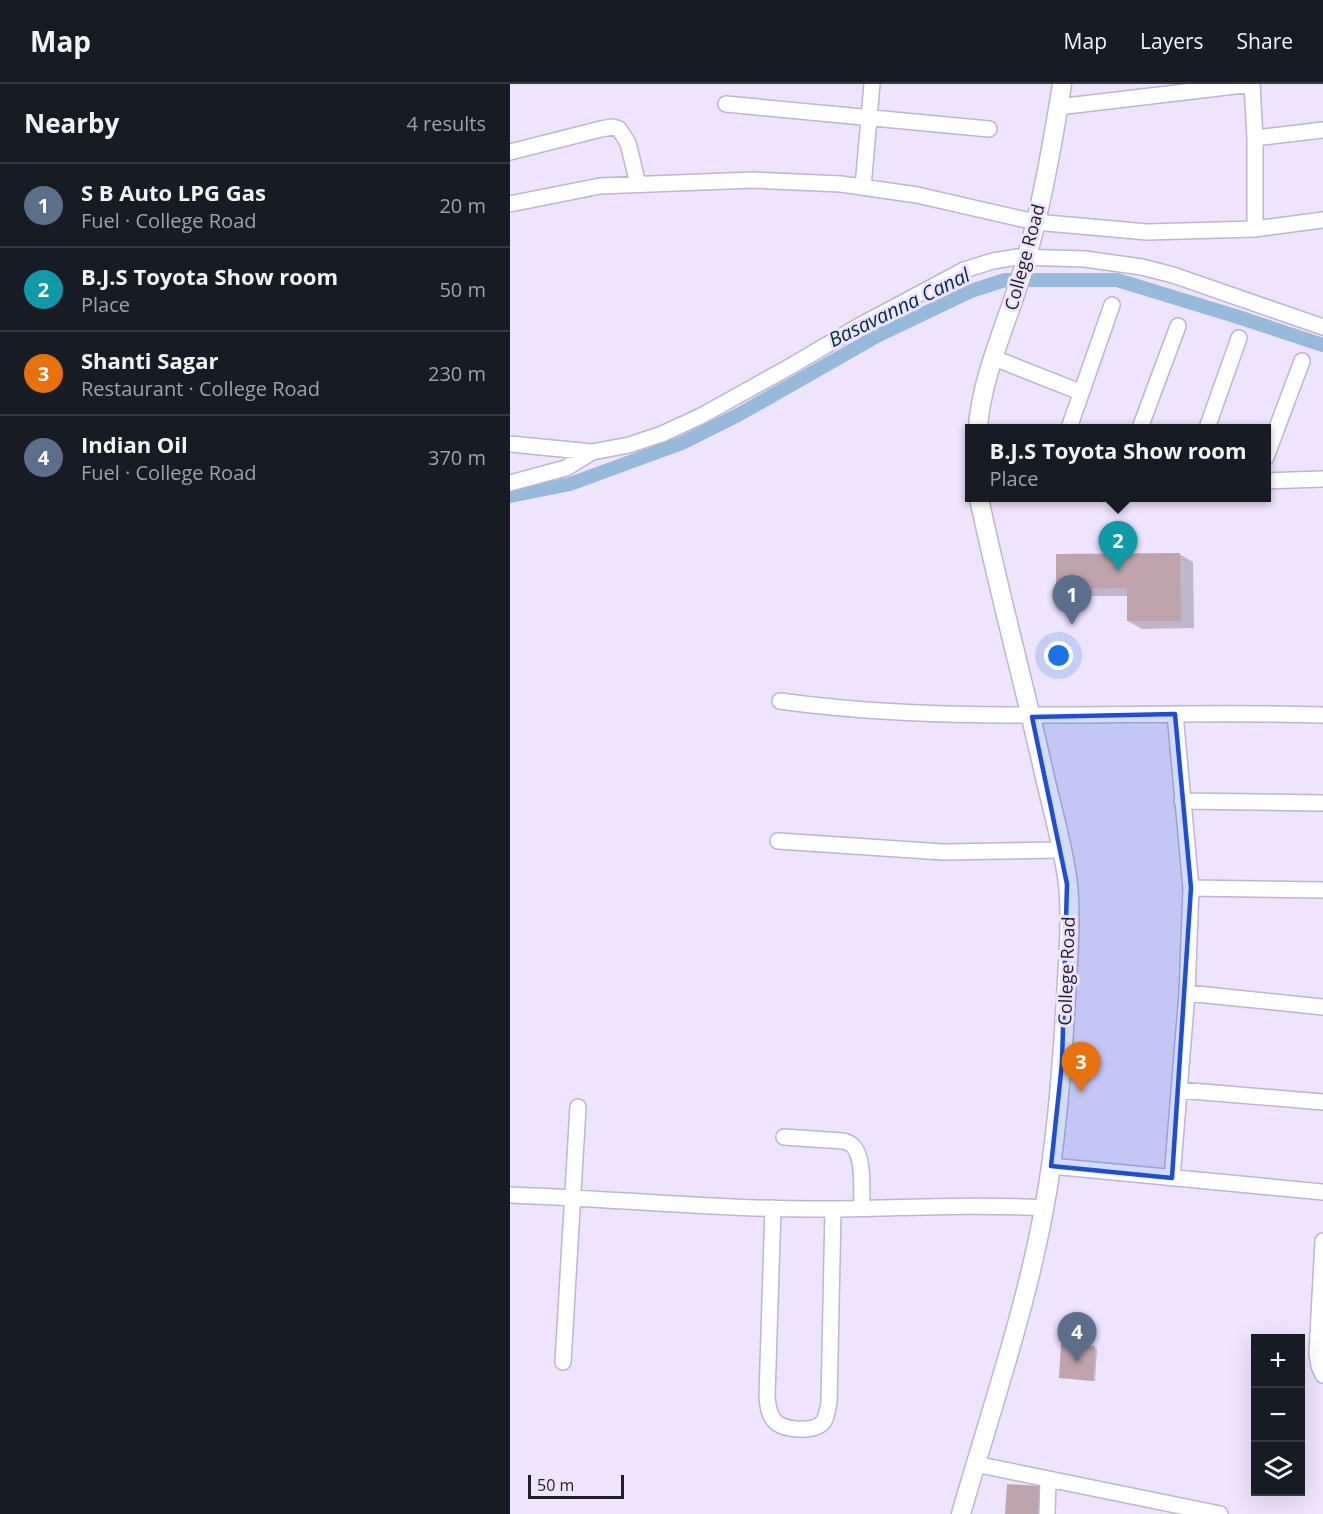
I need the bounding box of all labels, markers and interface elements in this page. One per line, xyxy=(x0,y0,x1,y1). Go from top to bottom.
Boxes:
text: Map xyxy=(30,22,91,60)
text: Map xyxy=(1064,27,1107,55)
text: Layers xyxy=(1140,27,1204,55)
text: Share xyxy=(1237,27,1293,55)
text: Nearby xyxy=(24,105,119,141)
text: 4 results xyxy=(406,110,486,137)
text: S B Auto LPG Gas xyxy=(81,177,266,207)
text: 1 xyxy=(38,192,49,219)
text: 20 m xyxy=(439,192,486,219)
street label: College Road xyxy=(998,201,1050,313)
text: Fuel · College Road xyxy=(81,207,256,234)
text: B.J.S Toyota Show room xyxy=(81,261,338,291)
water label: Basavanna Canal xyxy=(824,261,975,353)
text: 2 xyxy=(38,276,49,303)
text: 50 m xyxy=(439,276,486,303)
text: Place xyxy=(81,291,130,318)
text: Shanti Sagar xyxy=(81,345,218,375)
text: 3 xyxy=(38,360,49,387)
text: 230 m xyxy=(428,360,486,387)
text: Restaurant · College Road xyxy=(81,375,320,402)
popup xyxy=(965,424,1271,502)
text: Indian Oil xyxy=(81,429,188,459)
text: B.J.S Toyota Show room xyxy=(989,435,1247,465)
text: 4 xyxy=(38,444,49,471)
text: 370 m xyxy=(428,444,486,471)
text: Fuel · College Road xyxy=(81,459,256,486)
text: Place xyxy=(989,465,1038,492)
pin: 2 xyxy=(1098,522,1138,571)
pin: 1 xyxy=(1052,576,1092,625)
your location xyxy=(1044,641,1073,670)
street label: College Road xyxy=(1052,916,1080,1026)
pin: 3 xyxy=(1062,1042,1100,1092)
pin: 4 xyxy=(1058,1312,1096,1362)
map controls xyxy=(1251,1334,1305,1496)
button: + xyxy=(1251,1334,1305,1388)
button: − xyxy=(1251,1388,1305,1442)
button: layers xyxy=(1251,1442,1305,1496)
scale bar xyxy=(528,1472,624,1500)
text: 50 m xyxy=(537,1474,574,1496)

